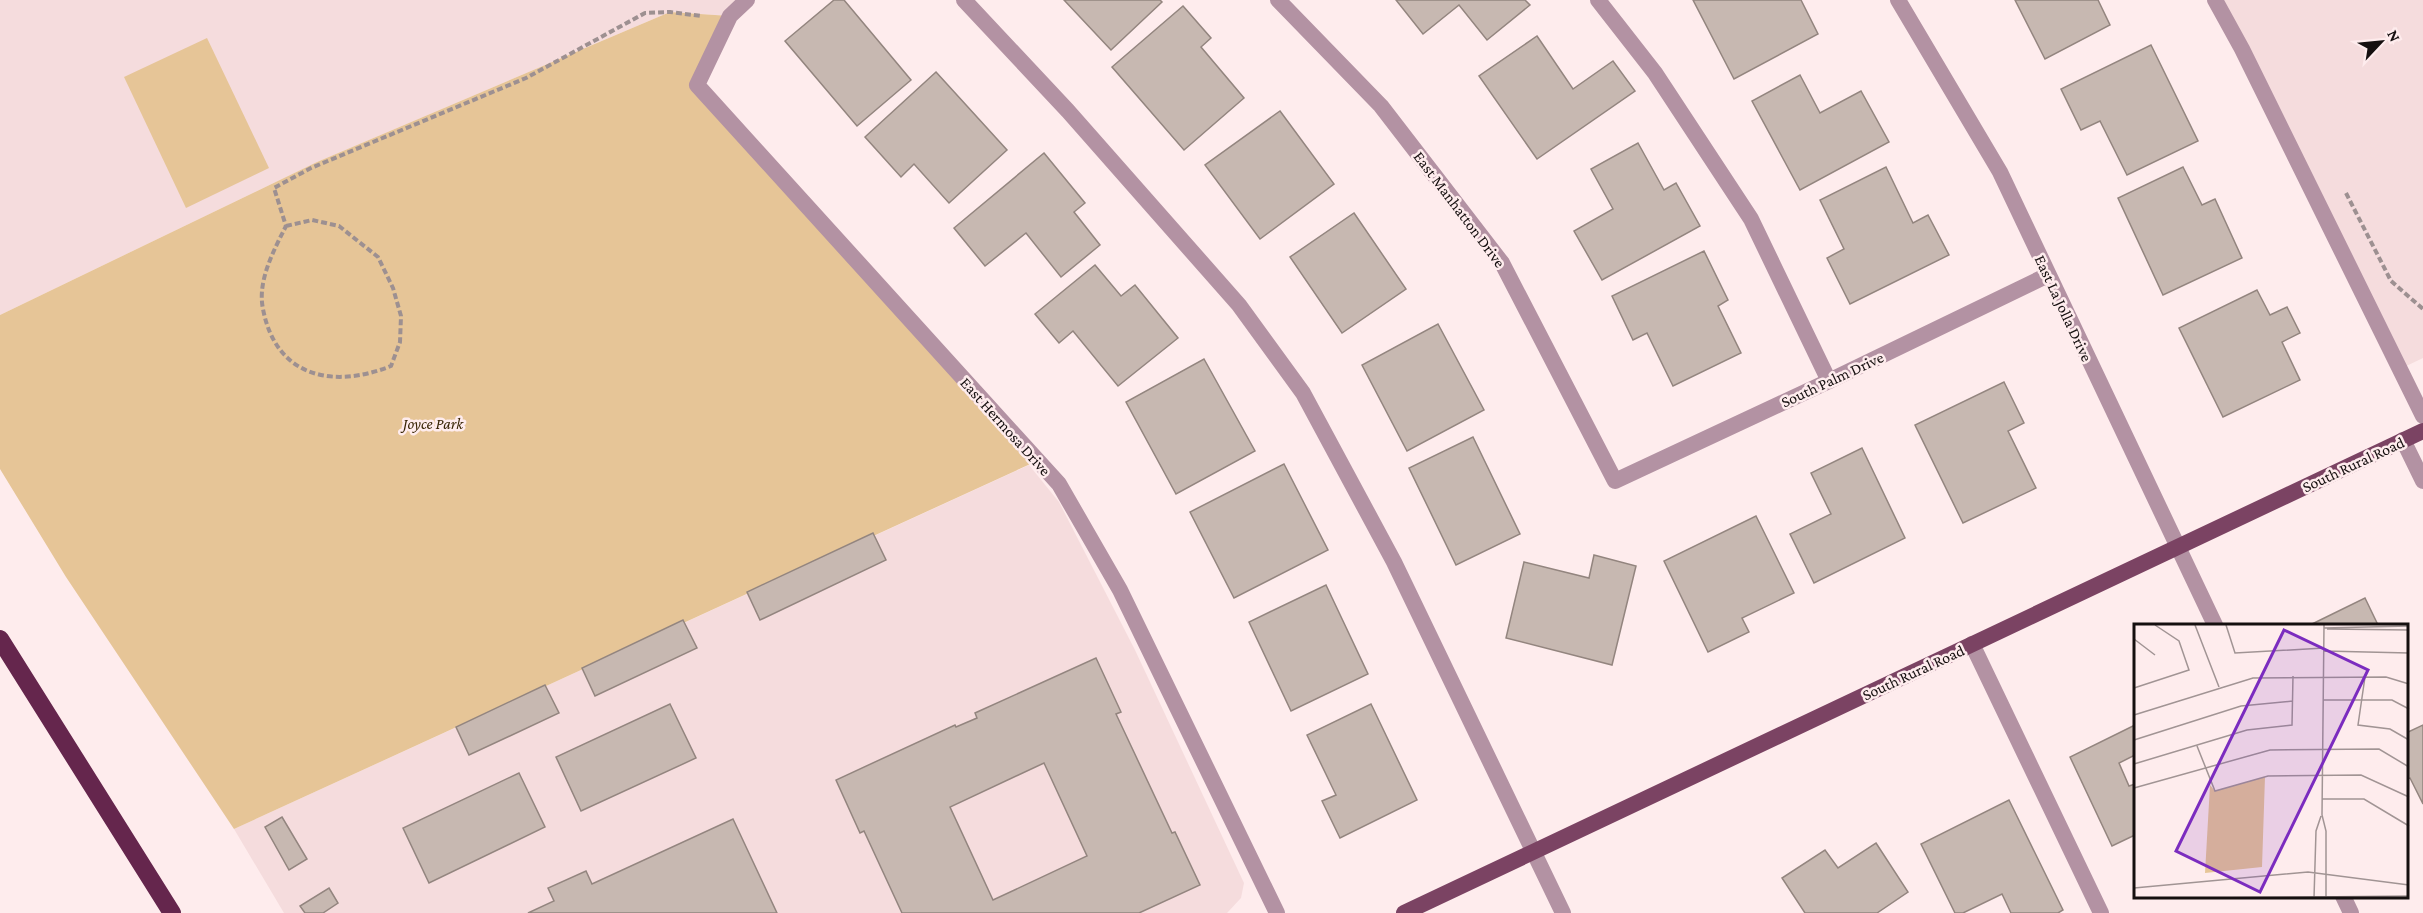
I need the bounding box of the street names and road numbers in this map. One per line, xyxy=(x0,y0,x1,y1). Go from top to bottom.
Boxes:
street label: East Manhatton Drive xyxy=(1410,148,1509,271)
street label: East La Jolla Drive xyxy=(2031,252,2096,364)
street label: South Palm Drive xyxy=(1778,348,1886,411)
street label: East Hermosa Drive xyxy=(957,374,1054,479)
street label: South Rural Road xyxy=(2300,433,2407,495)
street label: South Rural Road xyxy=(1860,641,1967,703)

